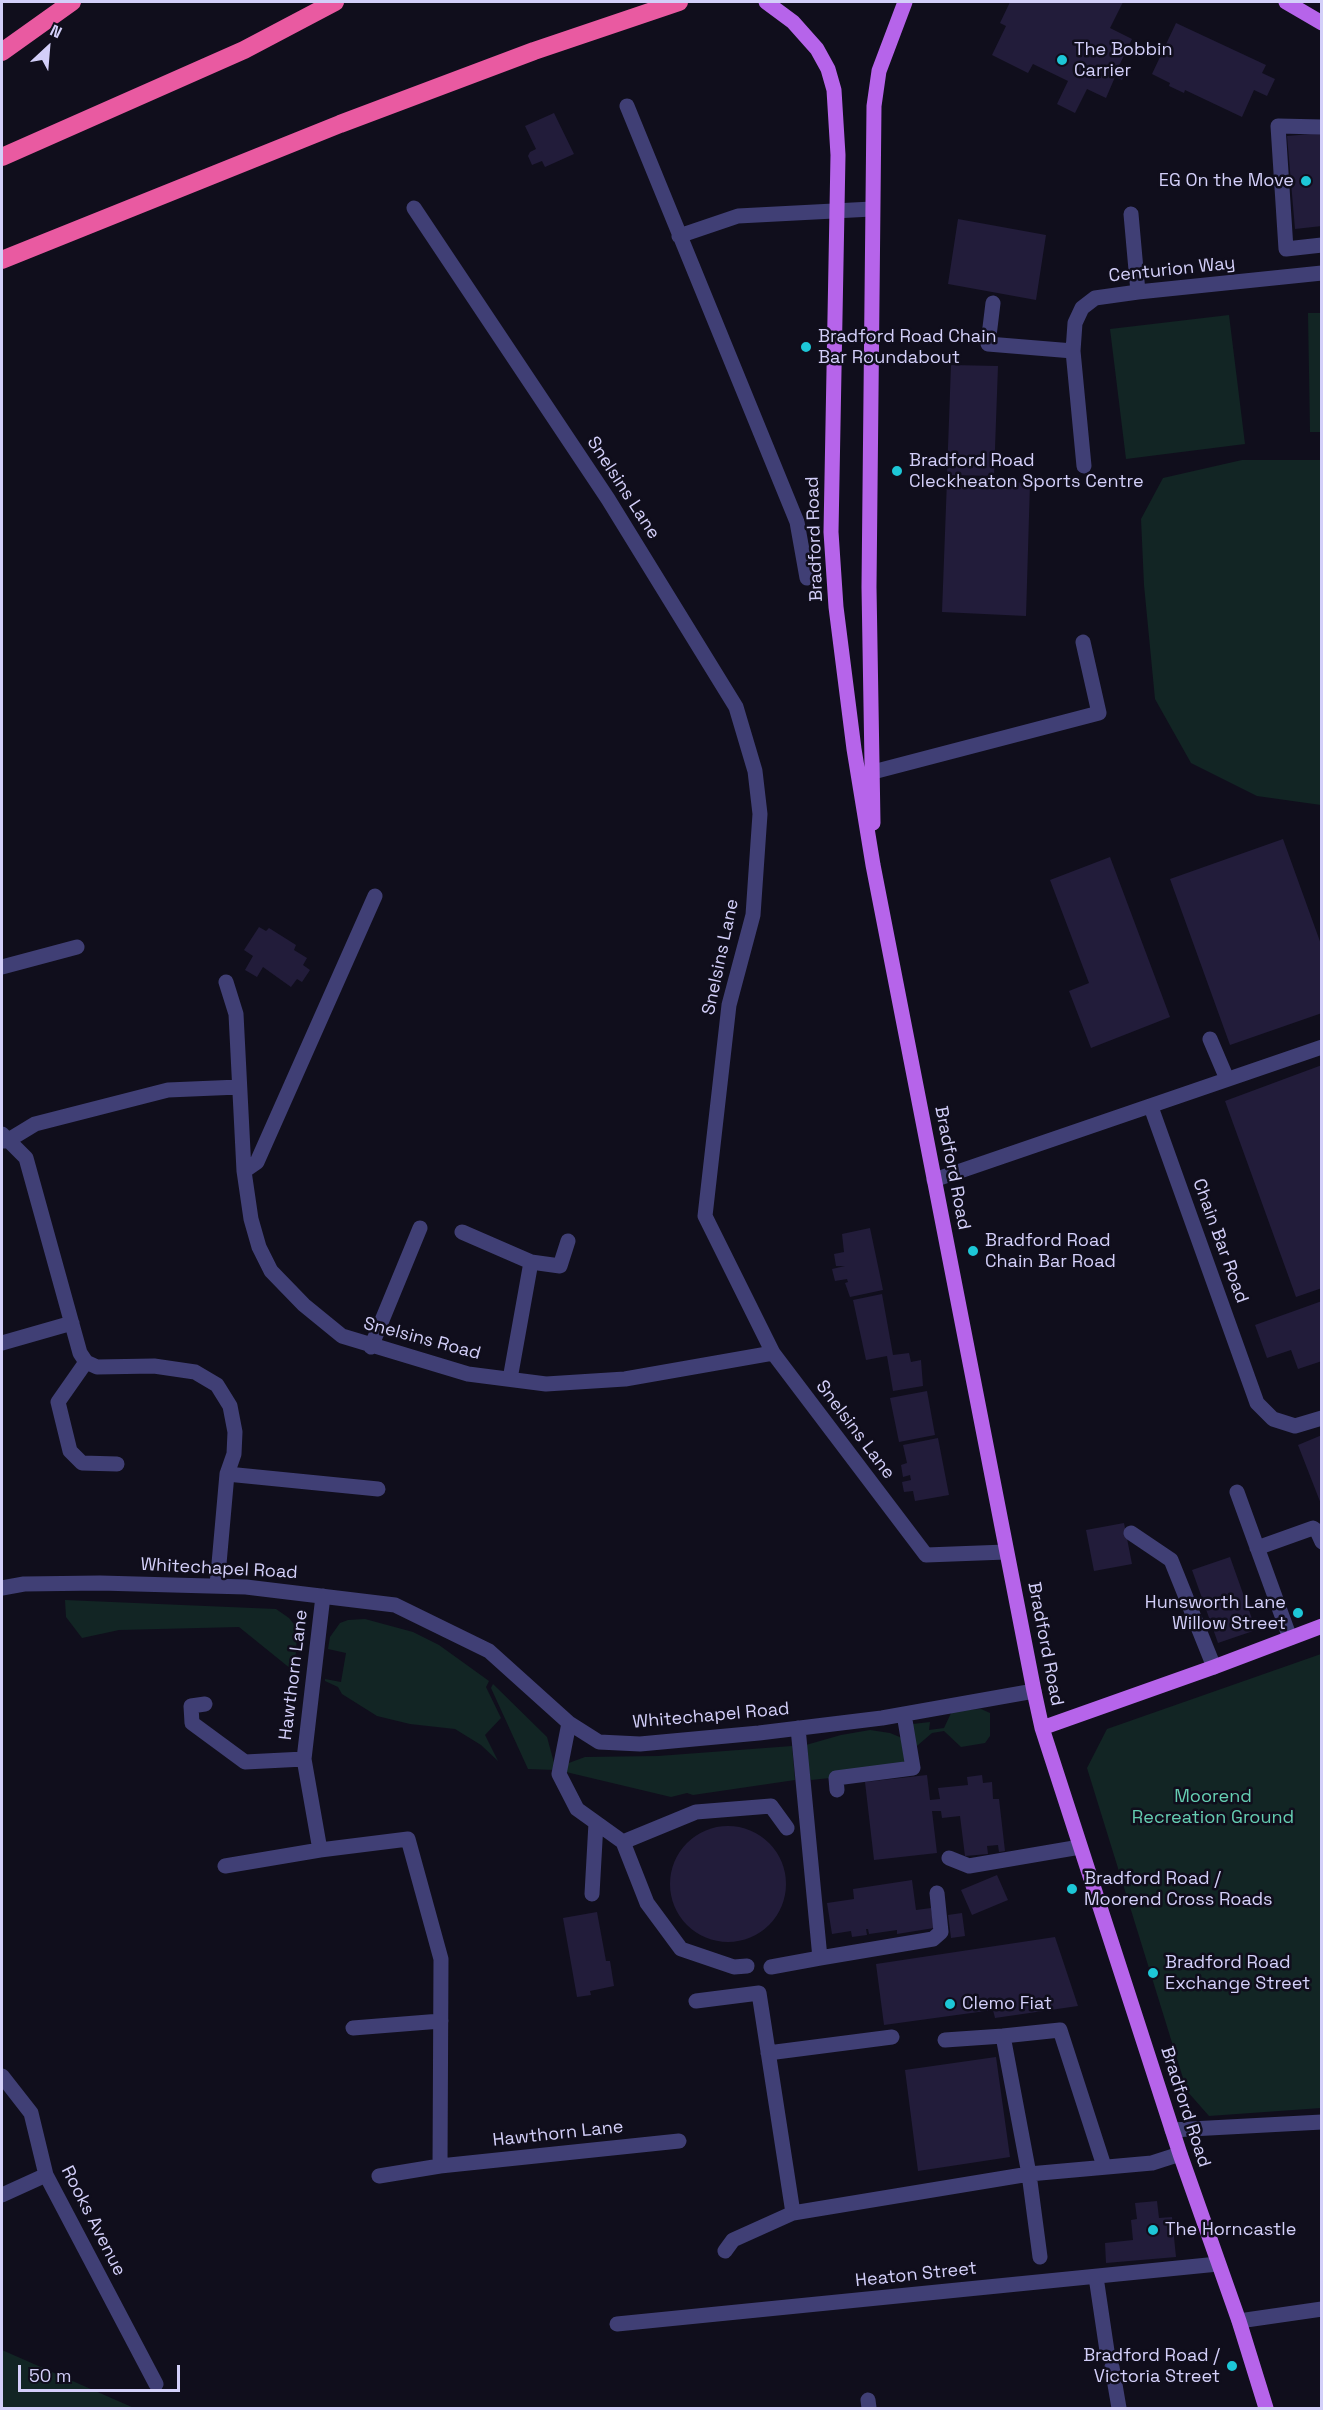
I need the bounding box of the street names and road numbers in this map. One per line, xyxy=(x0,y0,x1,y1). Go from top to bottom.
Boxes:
street label: Centurion Way xyxy=(1108,253,1236,287)
street label: Snelsins Lane xyxy=(582,433,664,543)
street label: Bradford Road xyxy=(802,476,828,602)
street label: Snelsins Lane xyxy=(698,897,744,1017)
street label: Bradford Road xyxy=(929,1104,975,1232)
street label: Chain Bar Road xyxy=(1187,1176,1253,1306)
street label: Snelsins Road xyxy=(361,1313,483,1365)
street label: Snelsins Lane xyxy=(811,1376,899,1484)
street label: Whitechapel Road xyxy=(140,1554,298,1584)
street label: Bradford Road xyxy=(1022,1580,1068,1708)
street label: Hawthorn Lane xyxy=(275,1609,313,1741)
street label: Whitechapel Road xyxy=(632,1698,790,1734)
street label: Bradford Road xyxy=(1155,2044,1215,2170)
street label: Hawthorn Lane xyxy=(492,2116,624,2152)
street label: Rooks Avenue xyxy=(56,2162,130,2280)
street label: Heaton Street xyxy=(854,2258,978,2292)

